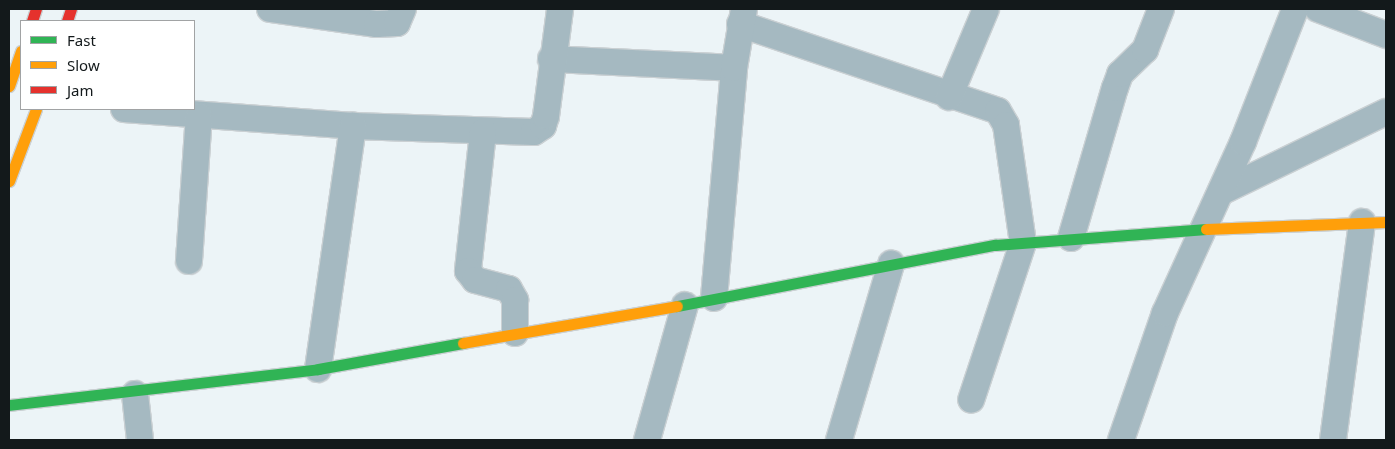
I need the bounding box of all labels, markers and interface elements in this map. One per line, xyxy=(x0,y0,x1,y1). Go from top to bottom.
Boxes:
legend xyxy=(20,20,195,110)
text: Fast xyxy=(67,30,96,50)
text: Slow xyxy=(67,55,100,75)
text: Jam xyxy=(67,80,94,100)

